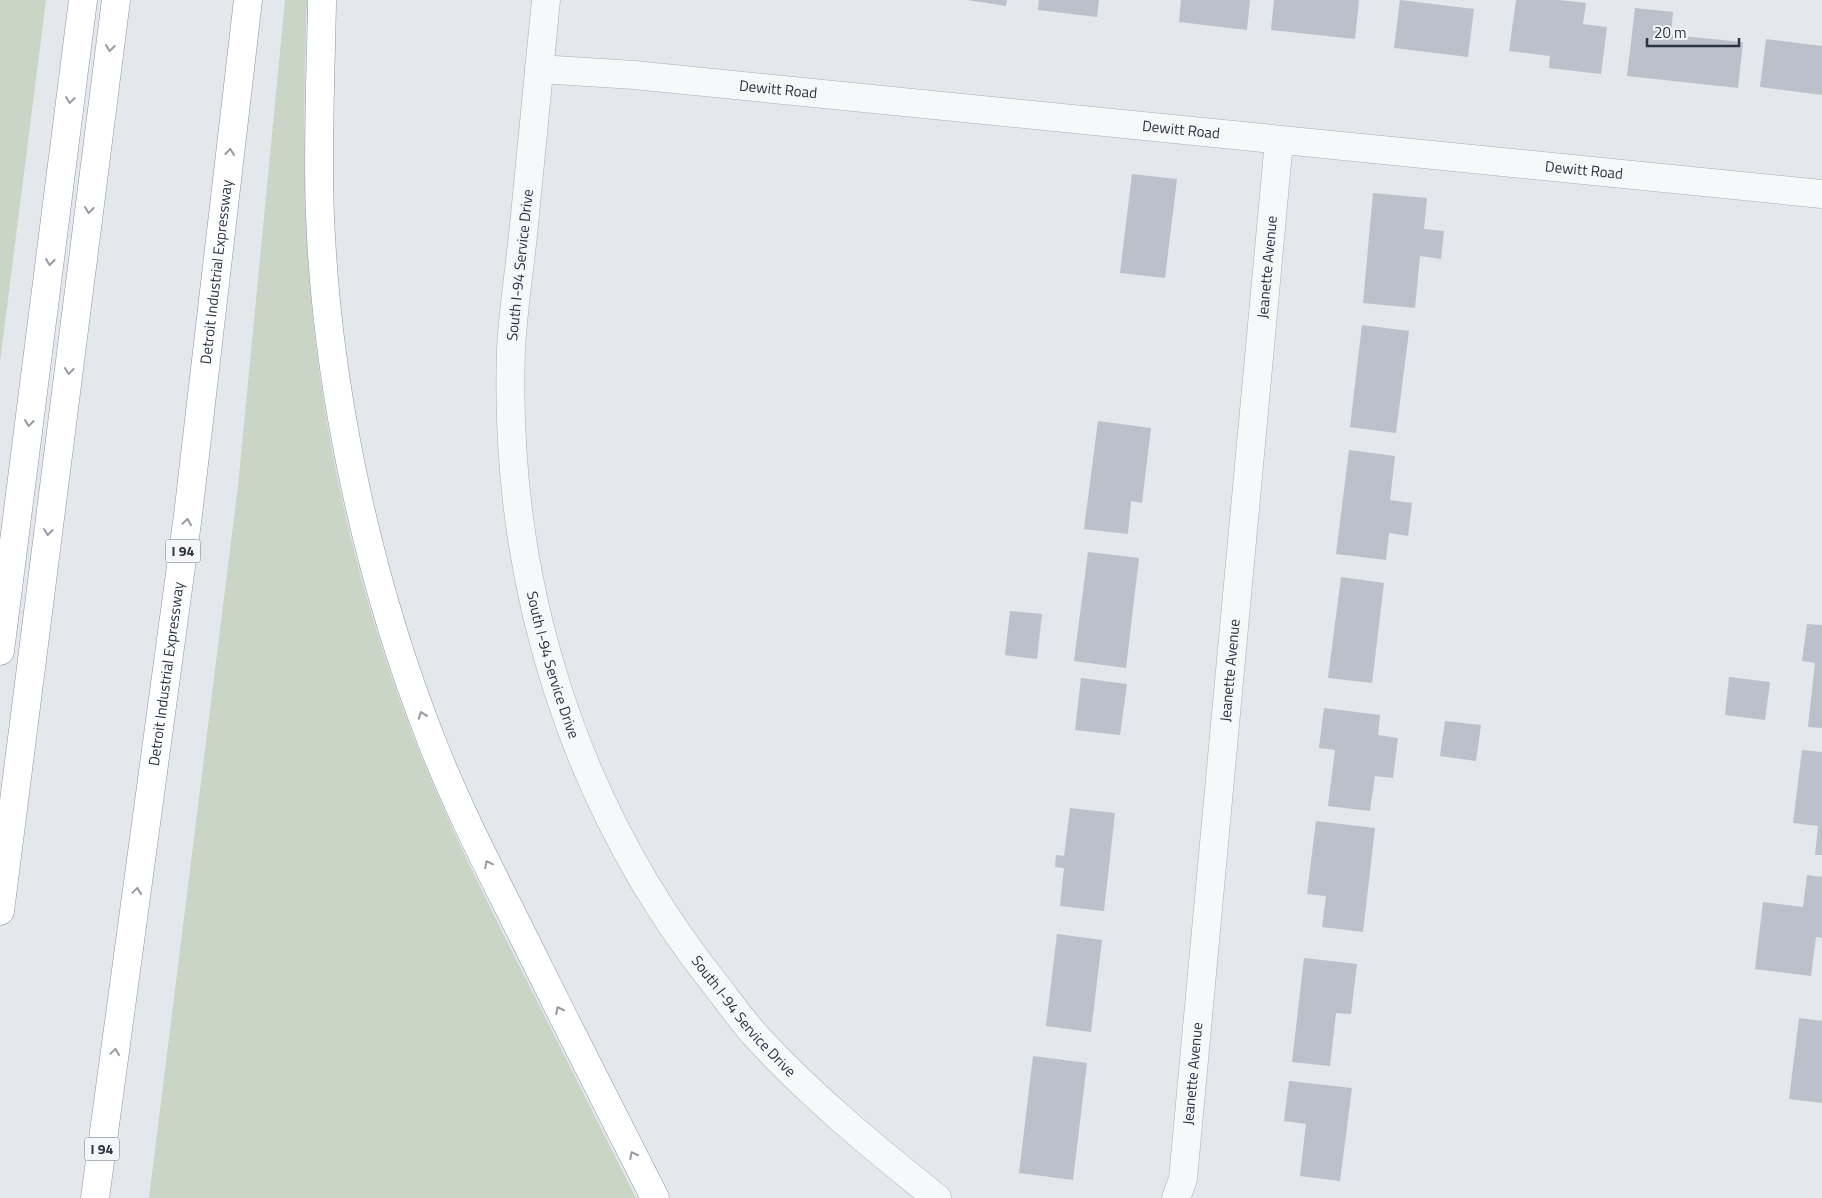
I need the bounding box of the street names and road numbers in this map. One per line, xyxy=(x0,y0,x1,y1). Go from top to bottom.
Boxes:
street label: Dewitt Road xyxy=(738,74,818,104)
street label: Dewitt Road xyxy=(1141,114,1221,145)
street label: Dewitt Road xyxy=(1544,154,1624,185)
street label: Detroit Industrial Expressway xyxy=(194,178,238,365)
street label: South I-94 Service Drive xyxy=(500,188,539,342)
street label: Jeanette Avenue xyxy=(1251,215,1283,320)
road number: I 94 xyxy=(166,540,200,562)
street label: Detroit Industrial Expressway xyxy=(142,580,190,767)
street label: South I-94 Service Drive xyxy=(521,589,586,742)
street label: Jeanette Avenue xyxy=(1213,618,1246,723)
street label: South I-94 Service Drive xyxy=(686,950,802,1082)
street label: Jeanette Avenue xyxy=(1176,1021,1208,1126)
road number: I 94 xyxy=(84,1138,120,1160)

